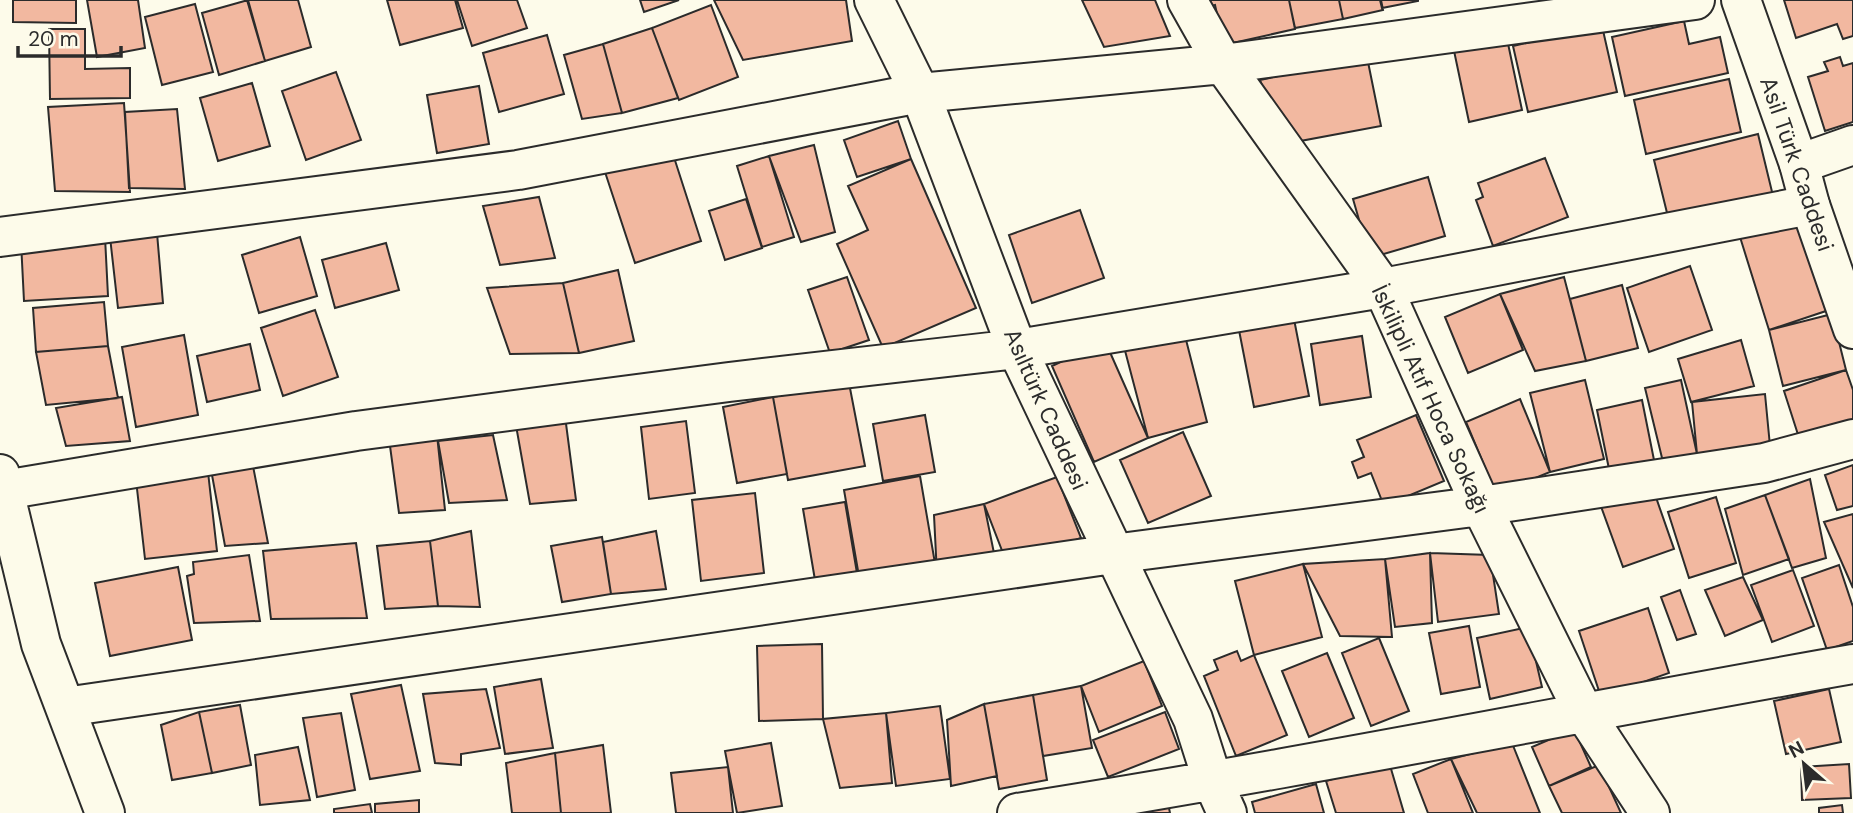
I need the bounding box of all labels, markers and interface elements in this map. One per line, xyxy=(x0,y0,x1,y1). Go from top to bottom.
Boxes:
scale bar xyxy=(18,14,121,58)
text: 20 m xyxy=(28,25,79,53)
street label: Asil Türk Caddesi xyxy=(1753,73,1841,255)
street label: İskilipli Atıf Hoca Sokağı xyxy=(1365,280,1497,518)
street label: Asıltürk Caddesi xyxy=(997,324,1095,494)
north arrow xyxy=(1769,729,1839,799)
text: N xyxy=(1784,735,1808,764)

